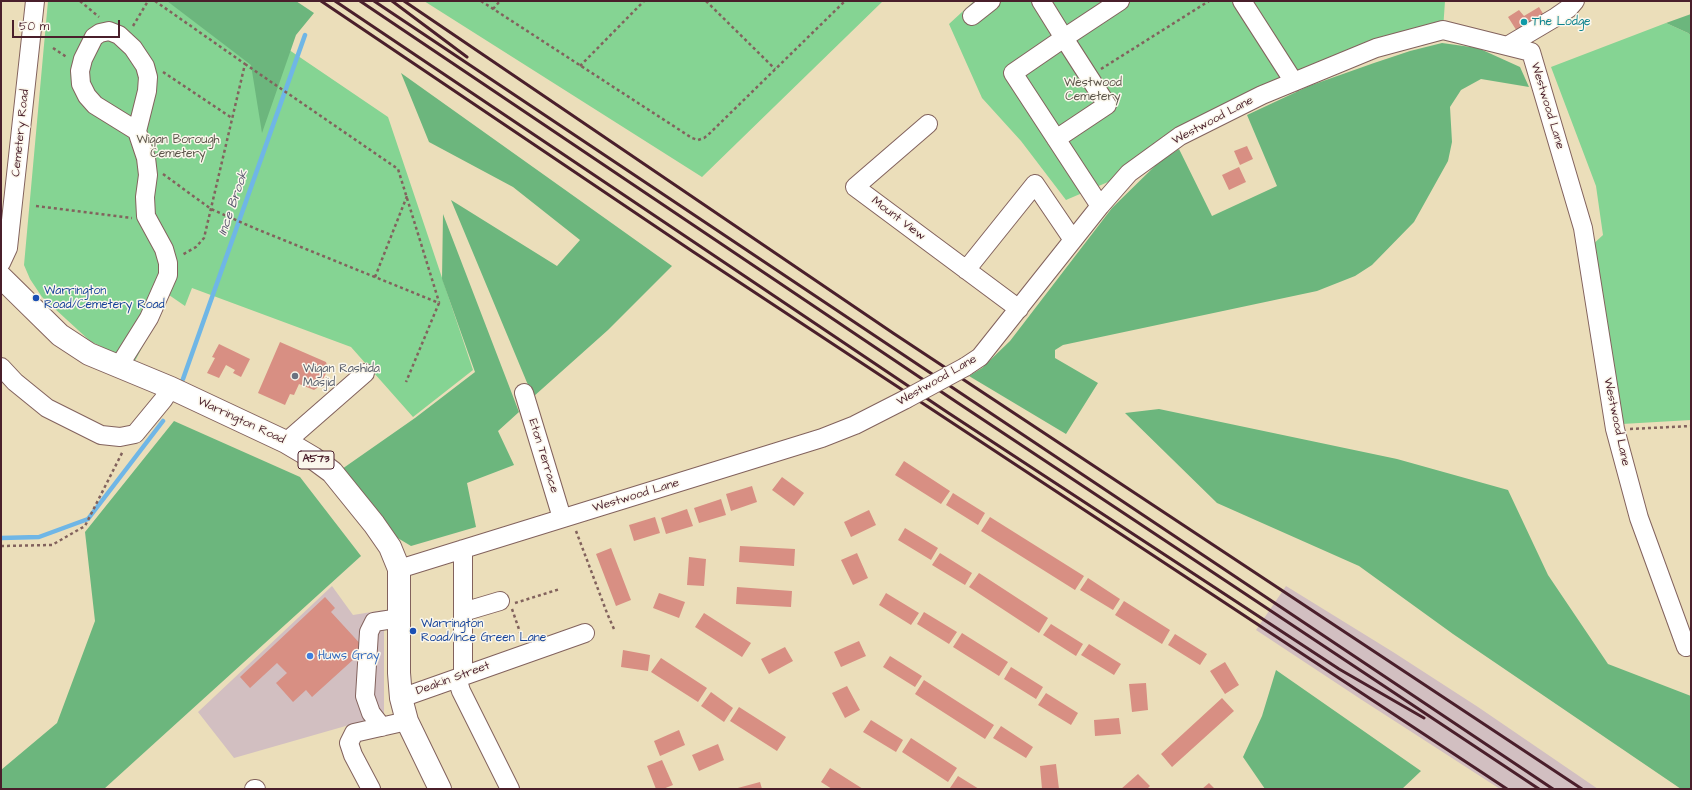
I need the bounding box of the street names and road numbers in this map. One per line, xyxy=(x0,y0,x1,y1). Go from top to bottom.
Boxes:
street label: Westwood Lane xyxy=(1527,61,1567,151)
street label: Cemetery Road xyxy=(9,89,33,177)
street label: Westwood Lane xyxy=(1170,94,1256,148)
street label: Mount View xyxy=(868,194,928,244)
street label: Westwood Lane xyxy=(895,352,979,410)
street label: Westwood Lane xyxy=(1600,377,1632,467)
street label: Warrington Road xyxy=(195,394,287,448)
street label: Eton Terrace xyxy=(525,417,561,495)
road number: A573 xyxy=(298,451,334,469)
street label: Westwood Lane xyxy=(591,476,681,516)
street label: Deakin Street xyxy=(414,659,492,699)

